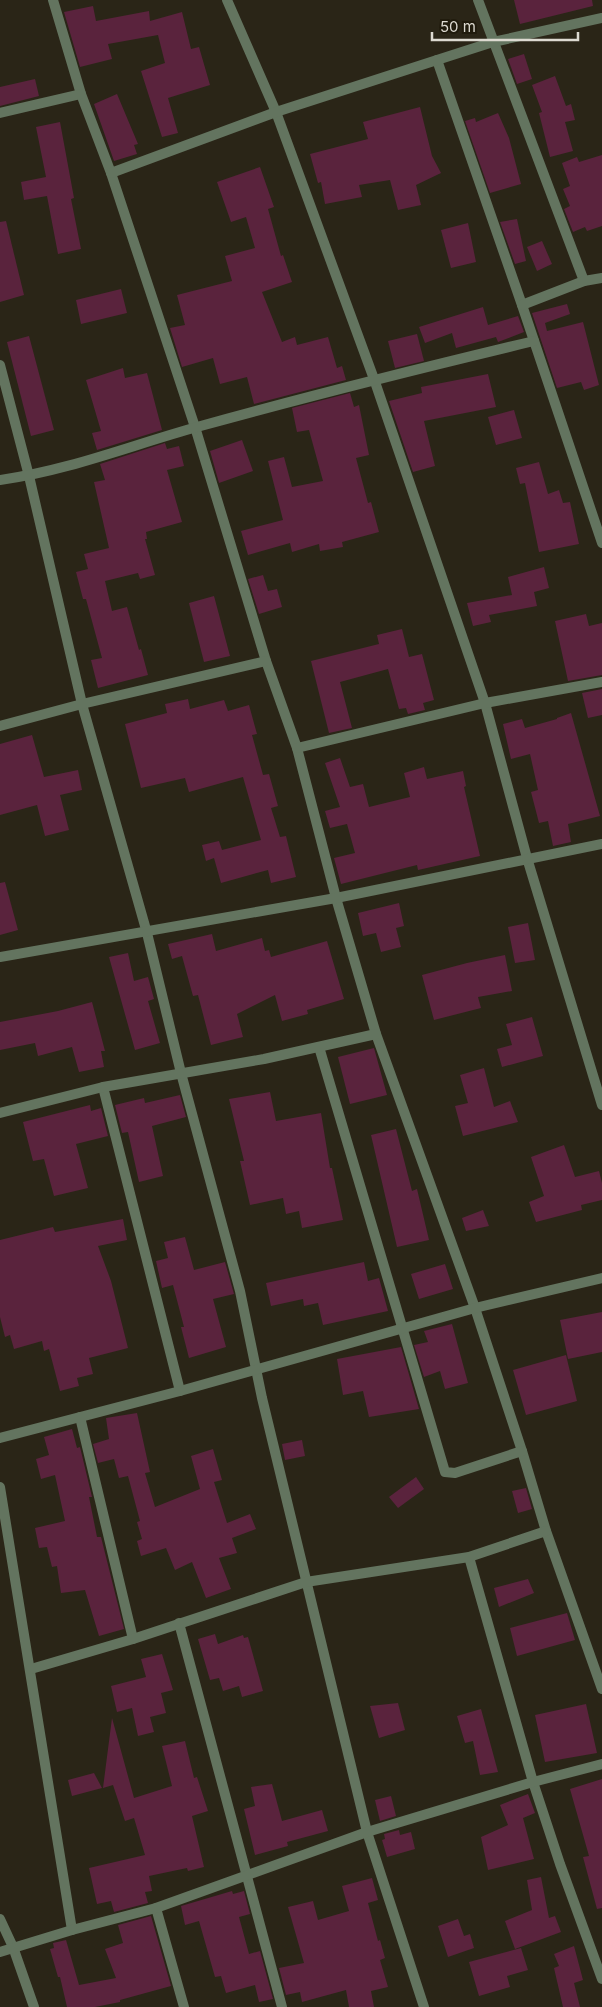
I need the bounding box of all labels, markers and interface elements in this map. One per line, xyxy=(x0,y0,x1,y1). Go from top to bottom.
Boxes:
scale bar xyxy=(432,10,578,42)
text: 50 m xyxy=(440,17,476,36)

